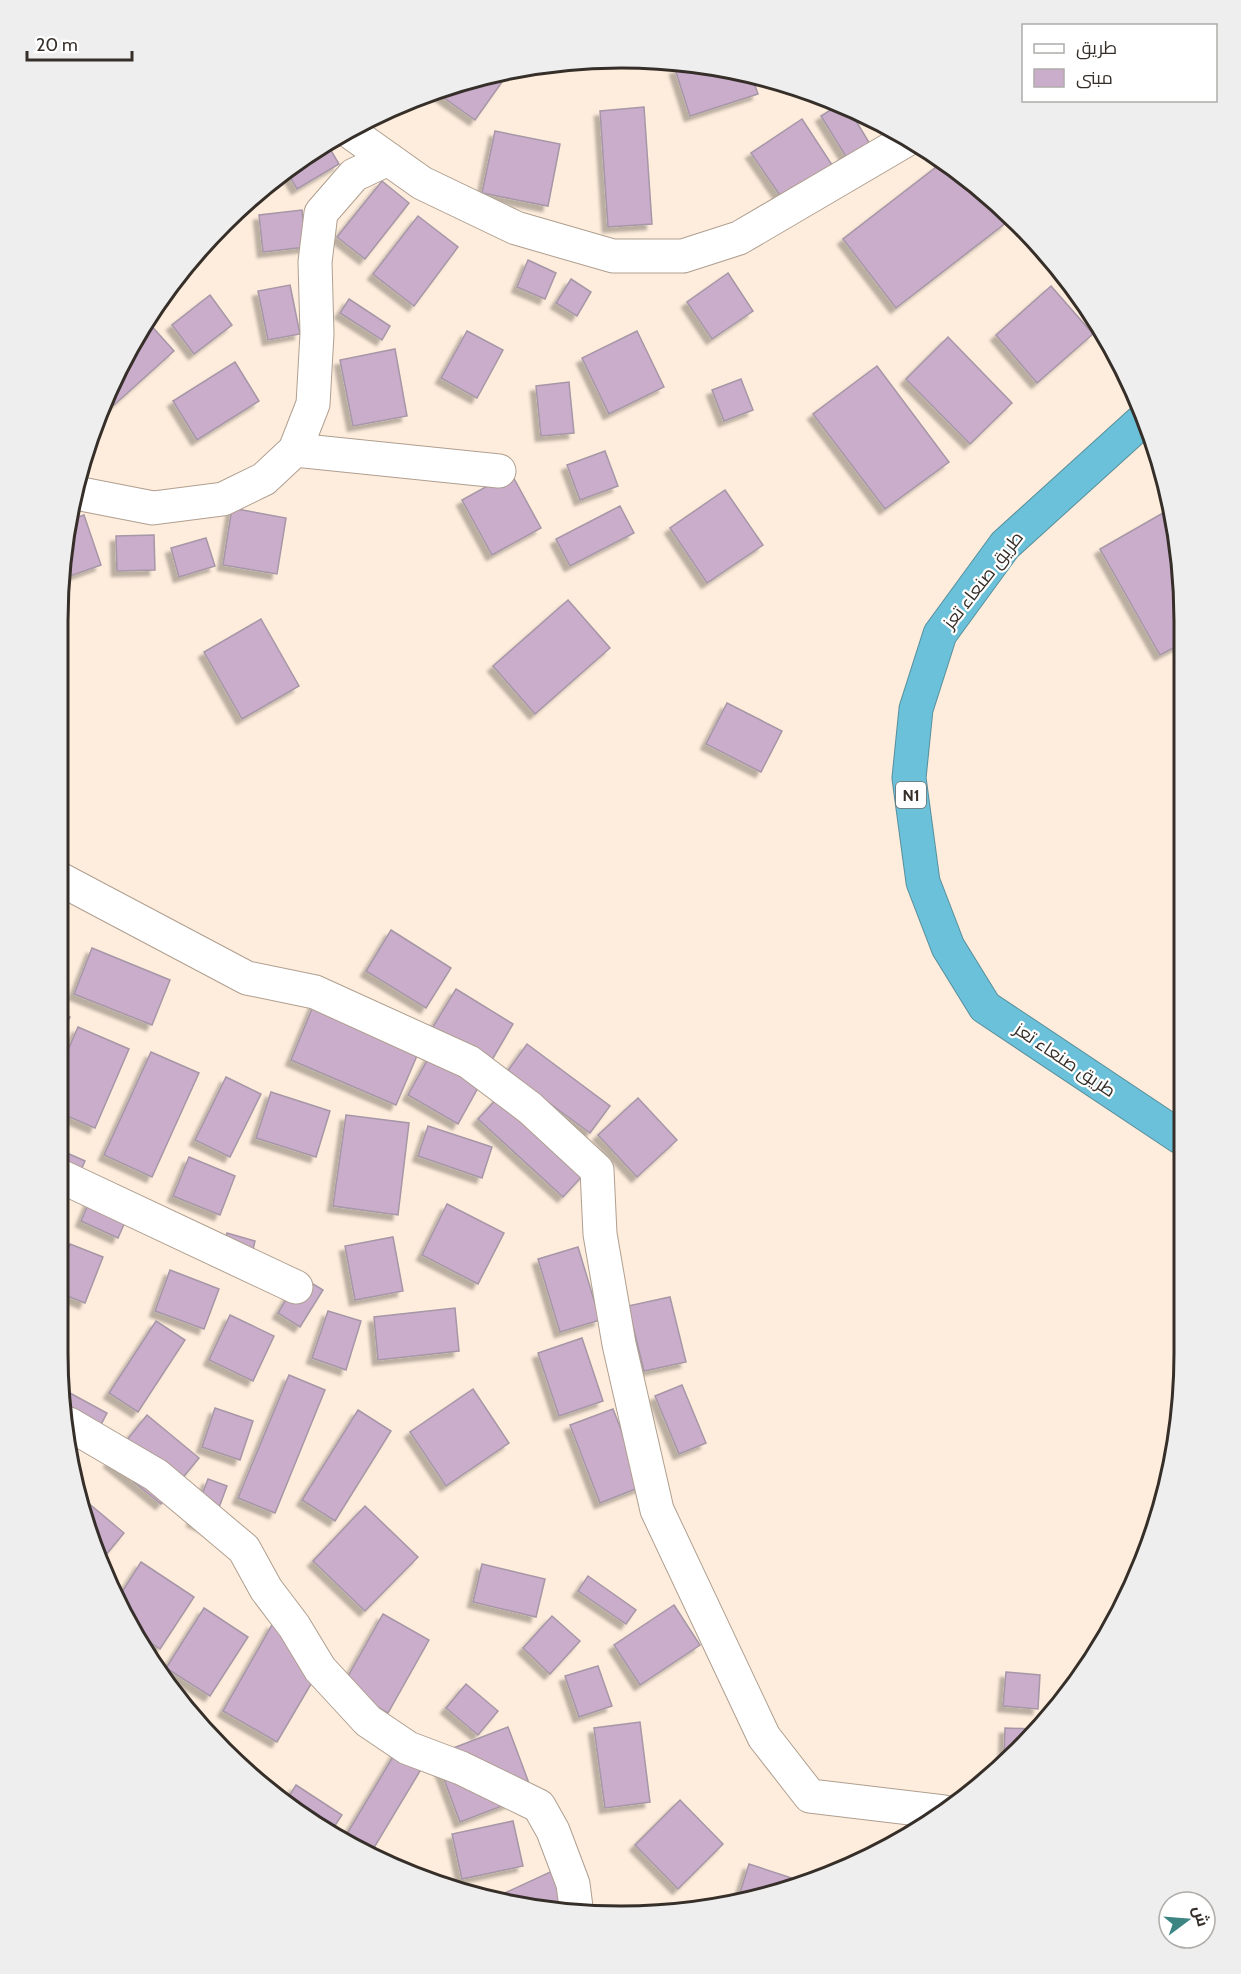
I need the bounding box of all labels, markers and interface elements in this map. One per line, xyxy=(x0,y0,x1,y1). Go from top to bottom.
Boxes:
scale bar xyxy=(27,24,132,62)
legend xyxy=(1022,24,1217,102)
text: 20 m xyxy=(36,34,78,56)
text: طريق xyxy=(1076,37,1117,60)
text: مبنى xyxy=(1076,67,1113,89)
street label: طريق صنعاء تعز xyxy=(938,527,1029,634)
road number: N1 xyxy=(896,782,926,808)
street label: طريق صنعاء تعز xyxy=(1009,1017,1120,1103)
north arrow xyxy=(1157,1890,1217,1950)
text: ش xyxy=(1189,1904,1213,1928)

